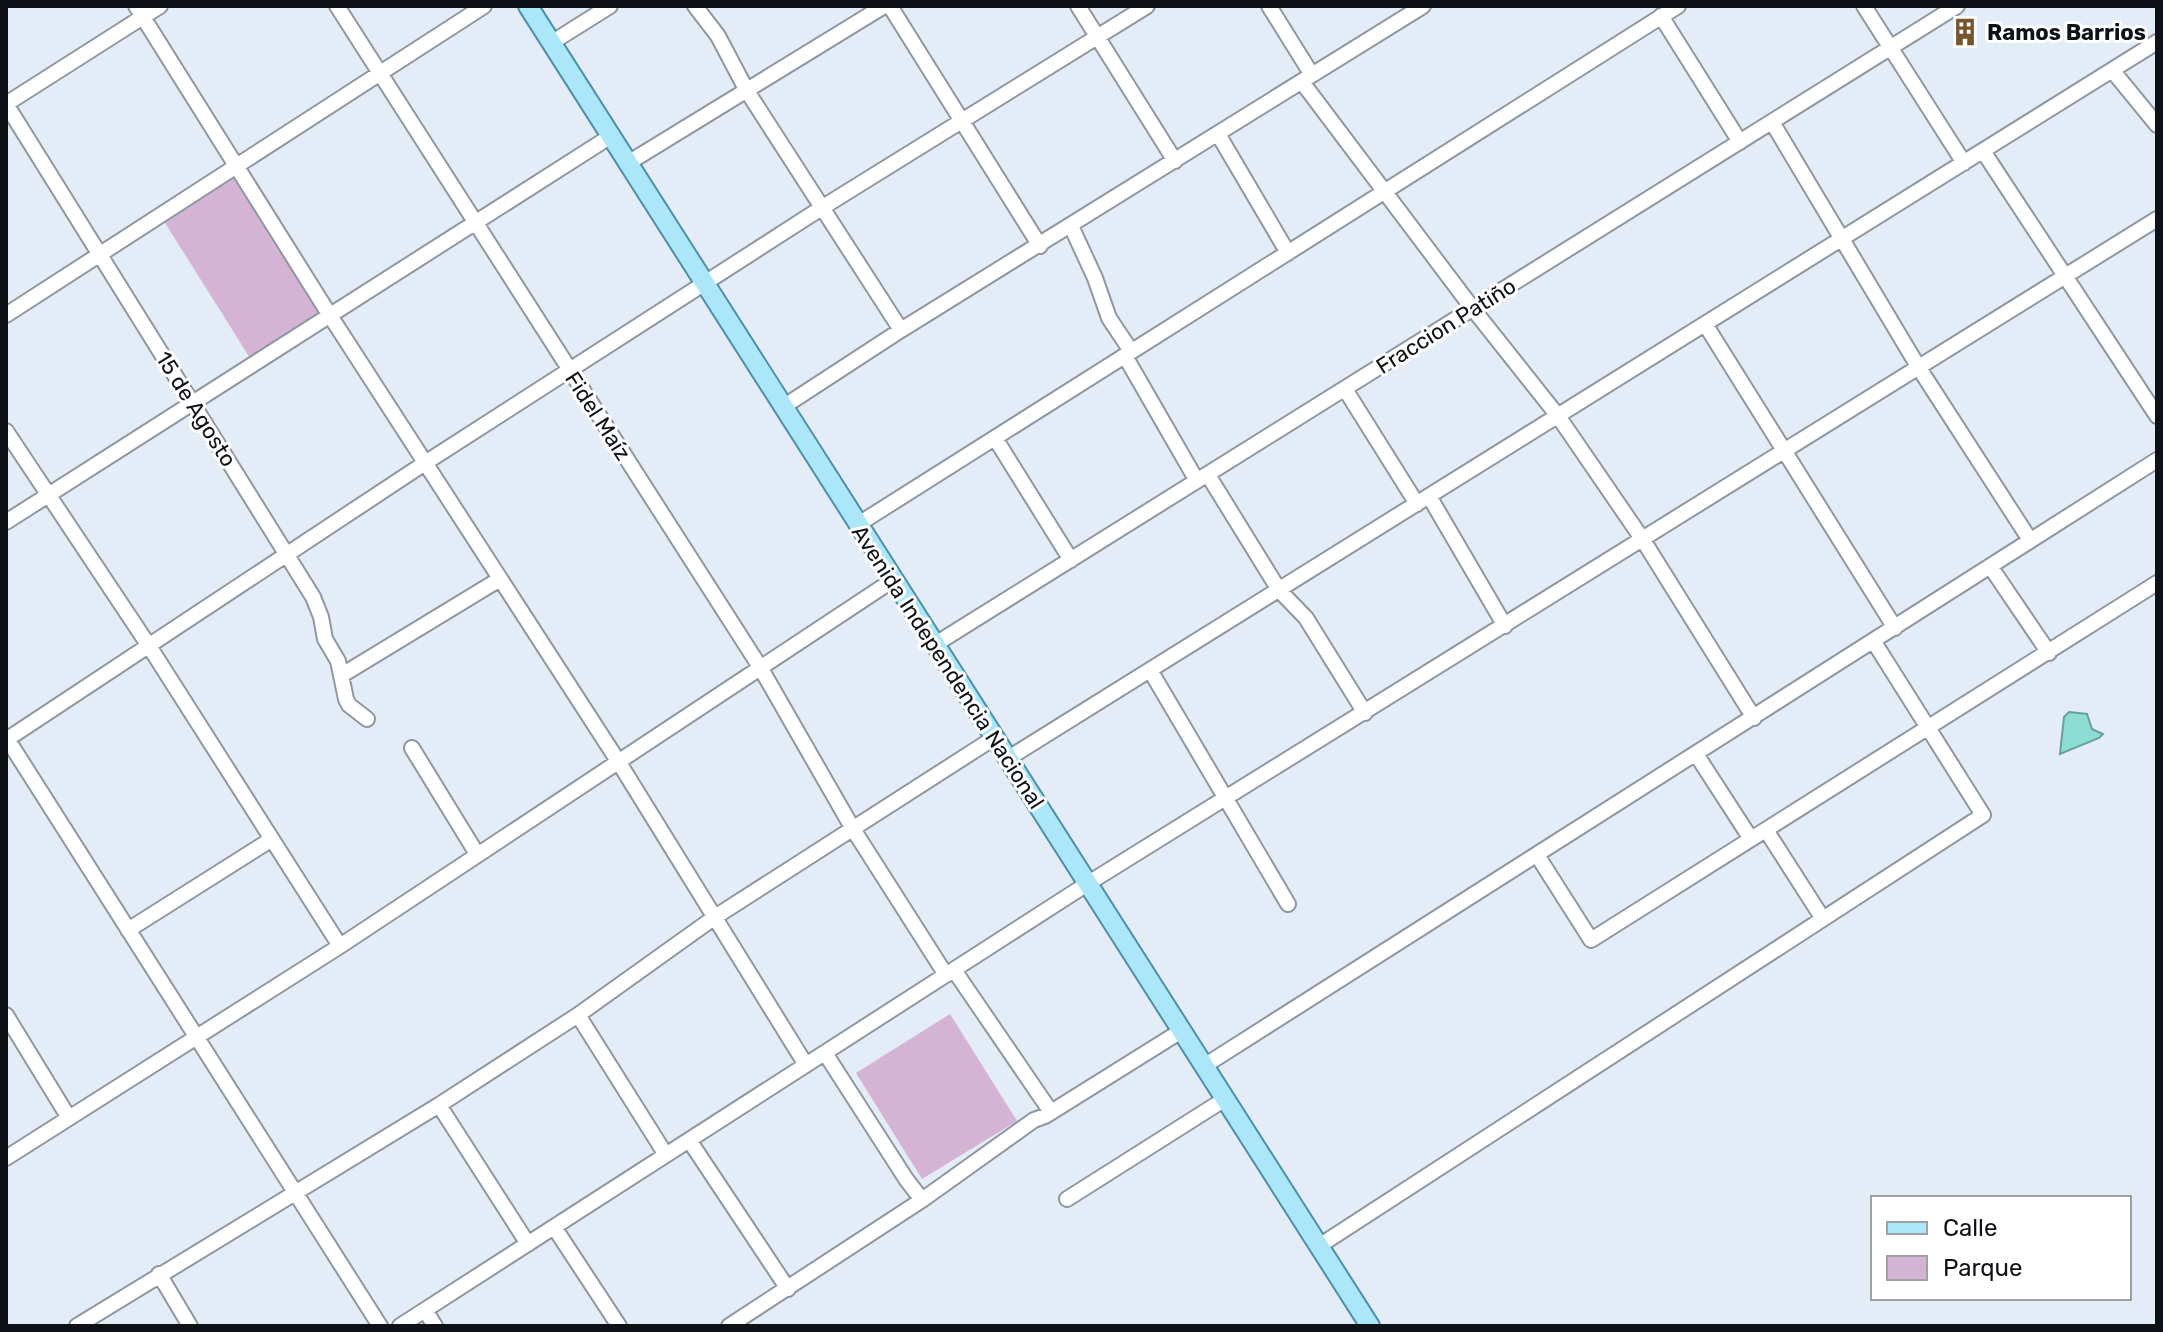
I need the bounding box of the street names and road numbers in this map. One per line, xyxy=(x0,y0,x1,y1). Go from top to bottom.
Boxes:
street label: Fraccion Patiño xyxy=(1371,272,1521,380)
street label: 15 de Agosto xyxy=(150,346,242,472)
street label: Fidel Maíz xyxy=(559,367,637,465)
street label: Avenida Independencia Nacional xyxy=(846,520,1050,814)

